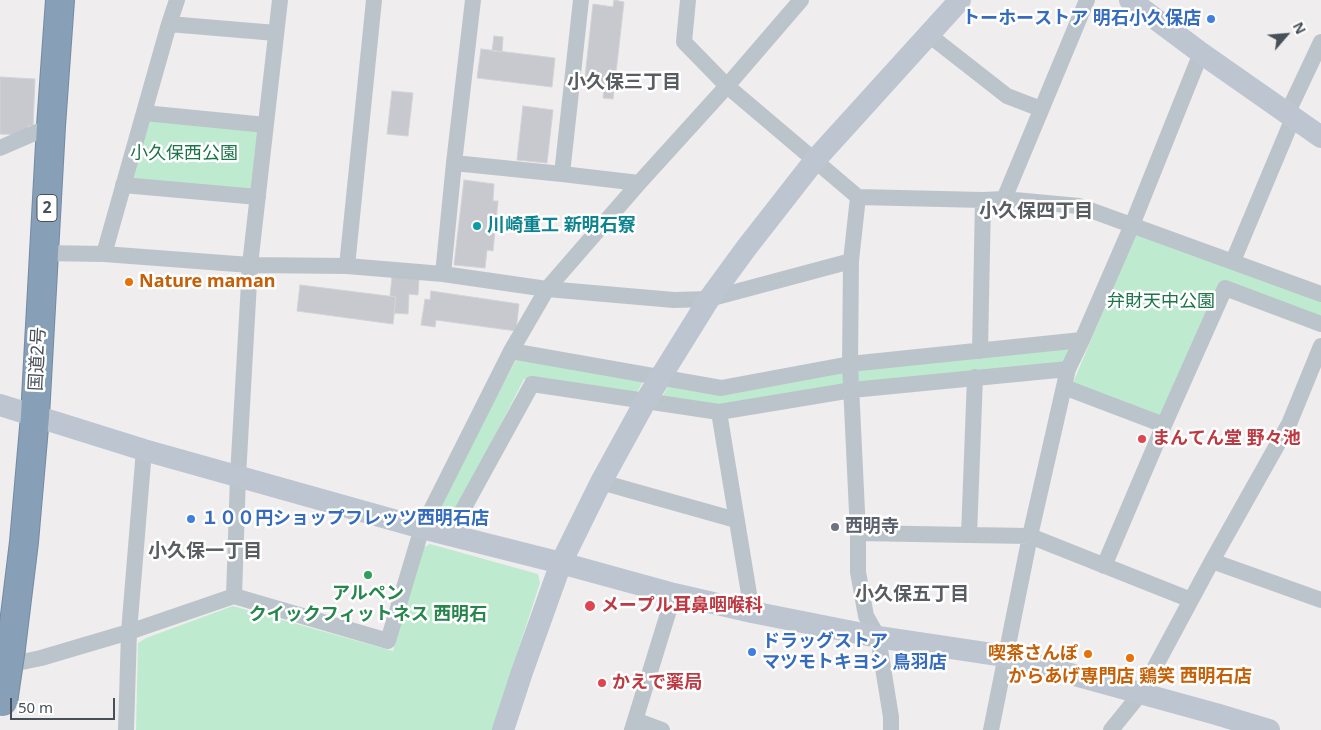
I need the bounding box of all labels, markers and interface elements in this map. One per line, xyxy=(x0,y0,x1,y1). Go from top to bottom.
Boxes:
place label: トーホーストア 明石小久保店 xyxy=(962,8,1201,30)
north arrow xyxy=(1261,10,1311,60)
marker: トーホーストア 明石小久保店 xyxy=(1205,13,1217,25)
text: N xyxy=(1289,19,1311,37)
district label: 小久保三丁目 xyxy=(567,72,681,94)
park label: 小久保西公園 xyxy=(130,143,238,165)
road number: 2 xyxy=(37,194,57,222)
district label: 小久保四丁目 xyxy=(979,201,1093,223)
place label: 川崎重工 新明石寮 xyxy=(487,215,636,237)
marker: 川崎重工 新明石寮 xyxy=(471,220,483,232)
place label: Nature maman xyxy=(139,271,275,293)
marker: Nature maman xyxy=(123,276,135,288)
park label: 弁財天中公園 xyxy=(1107,291,1215,313)
street label: 国道2号 xyxy=(26,326,50,392)
place label: まんてん堂 野々池 xyxy=(1152,428,1301,450)
marker: まんてん堂 野々池 xyxy=(1136,433,1148,445)
place label: １００円ショップフレッツ西明石店 xyxy=(201,508,489,530)
marker: １００円ショップフレッツ西明石店 xyxy=(185,513,197,525)
place label: 西明寺 xyxy=(845,516,899,538)
marker: 西明寺 xyxy=(829,521,841,533)
district label: 小久保一丁目 xyxy=(148,541,262,563)
marker: アルペン クイックフィットネス 西明石 xyxy=(362,569,374,581)
place label: アルペン クイックフィットネス 西明石 xyxy=(249,583,487,626)
district label: 小久保五丁目 xyxy=(855,584,969,606)
place label: メープル耳鼻咽喉科 xyxy=(601,595,763,617)
marker: メープル耳鼻咽喉科 xyxy=(583,599,597,613)
place label: ドラッグストア マツモトキヨシ 鳥羽店 xyxy=(762,631,947,674)
place label: 喫茶さんぽ xyxy=(988,643,1078,665)
marker: ドラッグストア マツモトキヨシ 鳥羽店 xyxy=(746,646,758,658)
marker: 喫茶さんぽ xyxy=(1082,648,1094,660)
marker: からあげ専門店 鶏笑 西明石店 xyxy=(1124,652,1136,664)
place label: からあげ専門店 鶏笑 西明石店 xyxy=(1008,666,1252,688)
place label: かえで薬局 xyxy=(612,672,702,694)
marker: かえで薬局 xyxy=(596,677,608,689)
scale bar xyxy=(12,688,118,720)
text: 50 m xyxy=(18,697,53,717)

